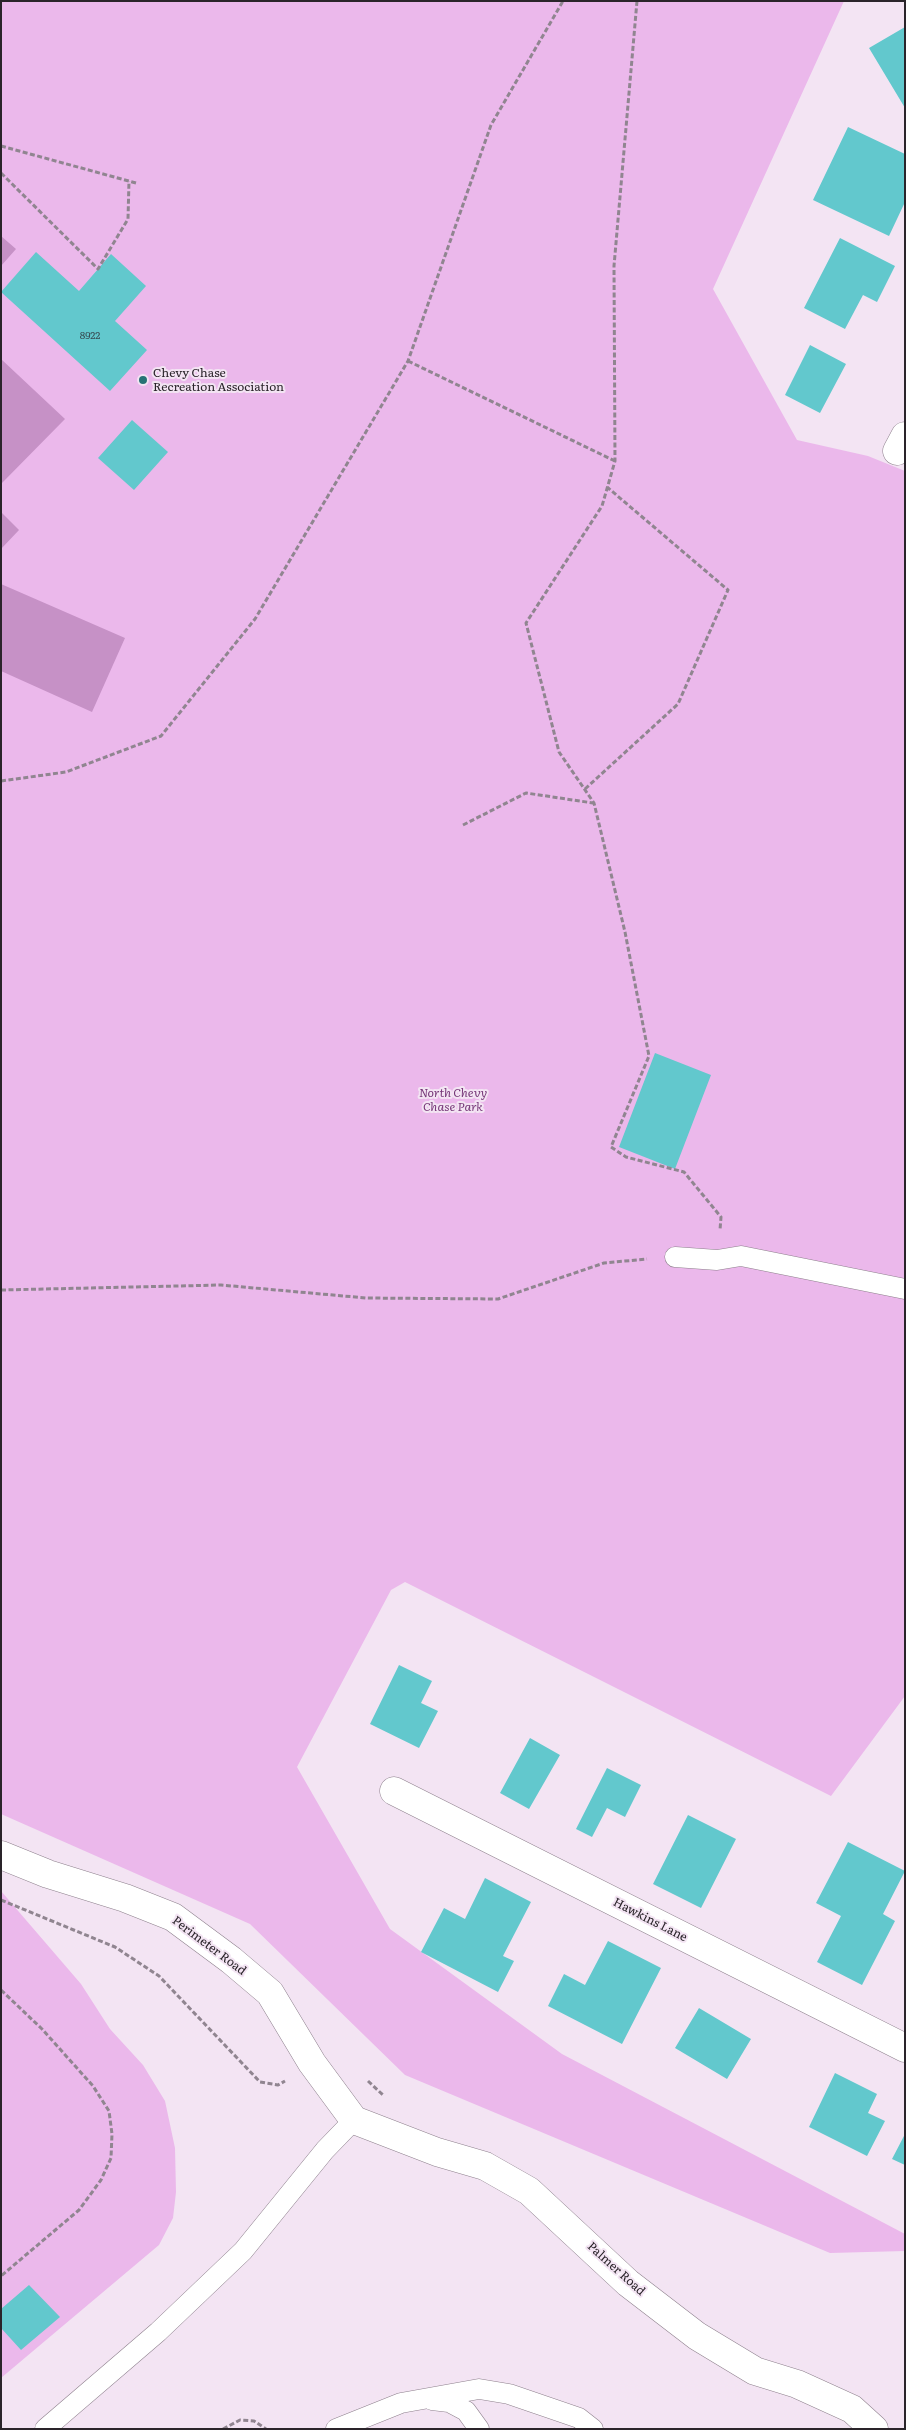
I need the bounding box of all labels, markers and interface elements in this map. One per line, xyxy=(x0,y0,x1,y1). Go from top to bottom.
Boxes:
house number: 8922 xyxy=(80,330,100,342)
place label: Chevy Chase Recreation Association xyxy=(153,366,284,394)
marker: Chevy Chase Recreation Association xyxy=(137,374,149,386)
park label: North Chevy Chase Park xyxy=(419,1086,487,1114)
street label: Hawkins Lane xyxy=(611,1895,689,1945)
street label: Perimeter Road xyxy=(169,1914,249,1978)
street label: Palmer Road xyxy=(584,2239,648,2299)

